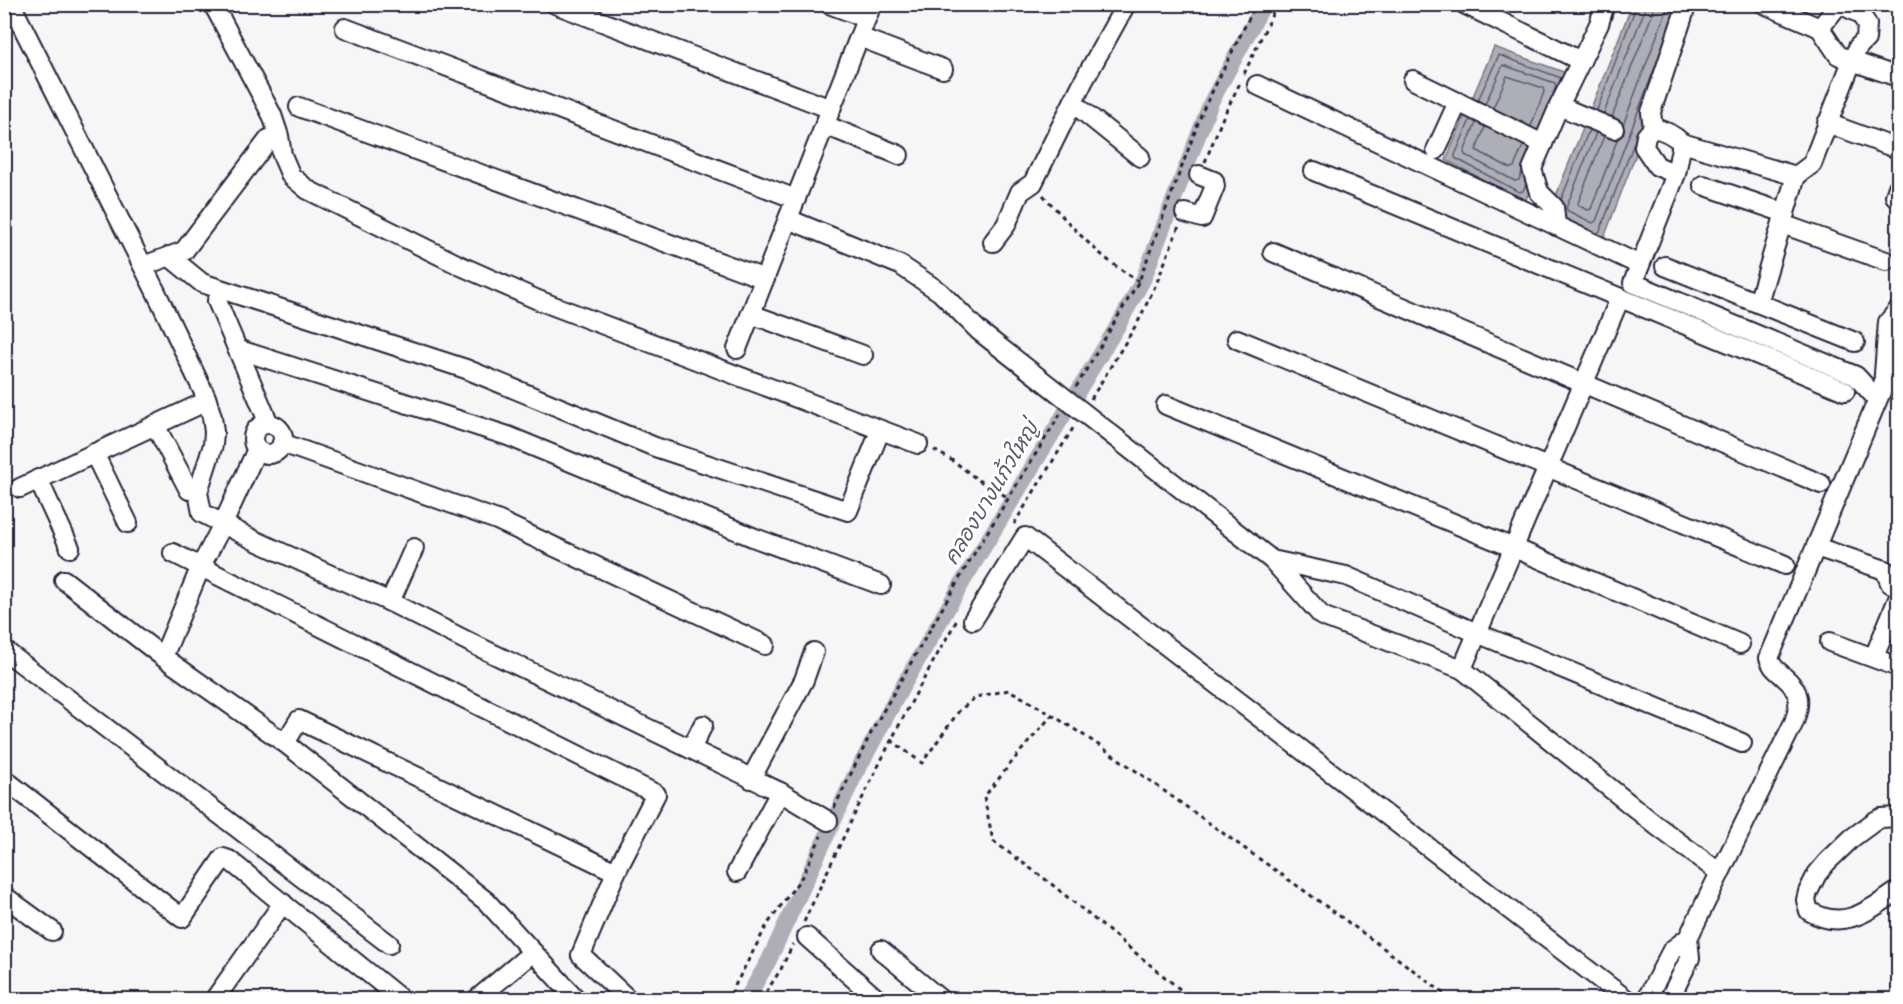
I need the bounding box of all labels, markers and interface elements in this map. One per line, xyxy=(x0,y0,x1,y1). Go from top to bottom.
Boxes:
water label: คลองบางแก้วใหญ่ xyxy=(936,412,1050,572)

